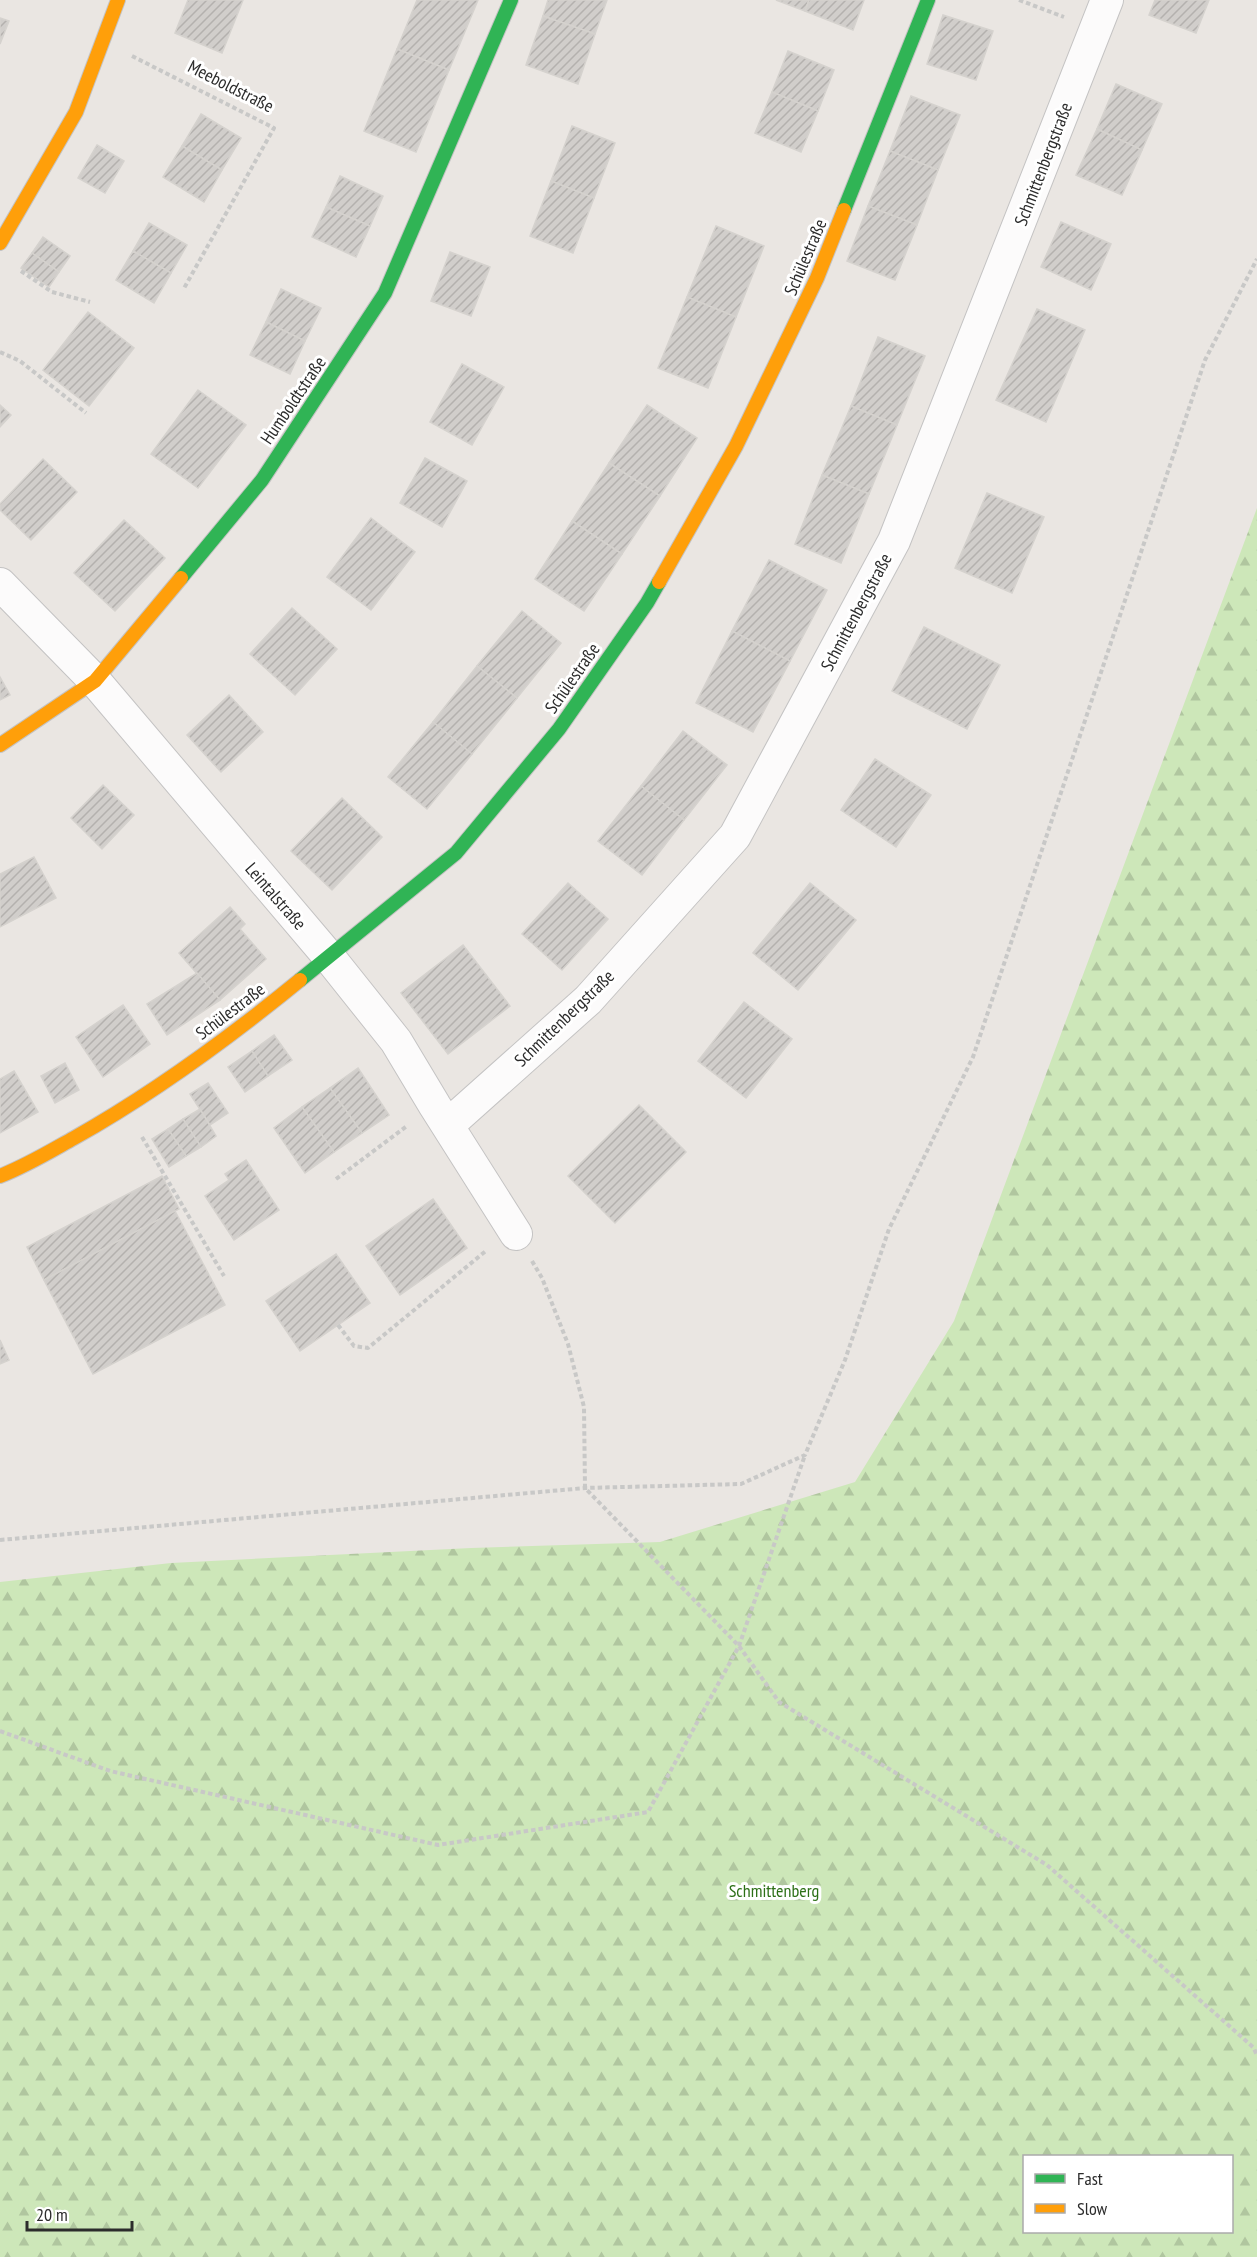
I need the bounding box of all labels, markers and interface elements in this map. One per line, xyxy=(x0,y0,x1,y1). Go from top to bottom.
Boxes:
street label: Meeboldstraße xyxy=(184,55,278,117)
street label: Schmittenbergstraße xyxy=(1009,99,1077,229)
street label: Schülestraße xyxy=(779,215,831,299)
street label: Humboldtstraße xyxy=(255,352,331,448)
street label: Schmittenbergstraße xyxy=(815,549,897,675)
street label: Schülestraße xyxy=(539,638,605,718)
street label: Leintalstraße xyxy=(241,858,311,934)
street label: Schmittenbergstraße xyxy=(509,965,619,1071)
street label: Schülestraße xyxy=(191,977,269,1045)
park label: Schmittenberg xyxy=(729,1879,819,1902)
legend xyxy=(1023,2155,1233,2233)
text: Fast xyxy=(1077,2167,1103,2190)
scale bar xyxy=(27,2194,132,2232)
text: Slow xyxy=(1077,2197,1108,2220)
text: 20 m xyxy=(36,2203,68,2226)

